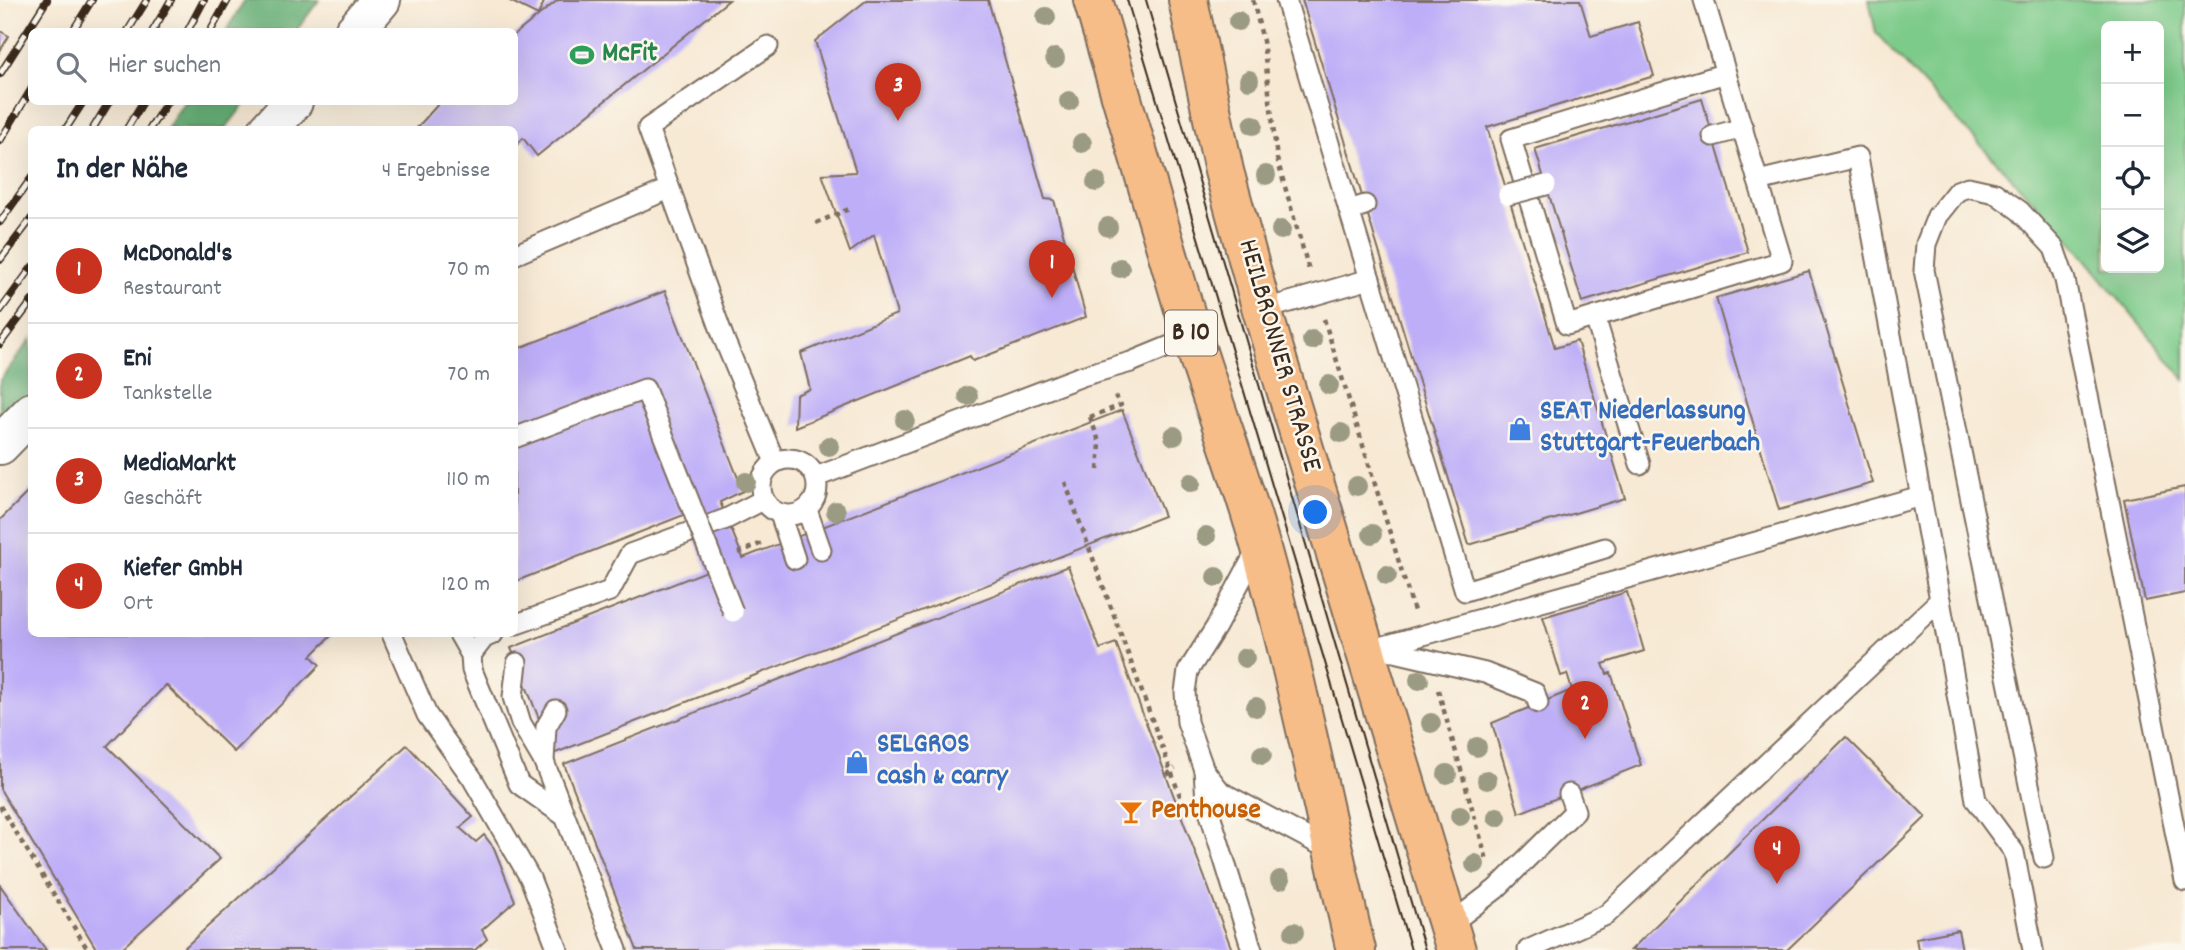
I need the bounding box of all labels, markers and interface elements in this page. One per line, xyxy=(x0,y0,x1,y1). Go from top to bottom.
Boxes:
map controls xyxy=(2101,21,2164,273)
button: + xyxy=(2101,21,2164,84)
search box xyxy=(28,28,518,105)
place label: McFit xyxy=(602,35,658,75)
sports icon: McFit xyxy=(568,41,596,69)
icon: search xyxy=(52,48,90,86)
text: Hier suchen xyxy=(108,48,221,85)
pin: 3 xyxy=(875,63,921,121)
button: − xyxy=(2101,84,2164,147)
button: locate xyxy=(2101,147,2164,210)
text: In der Nähe xyxy=(56,150,188,193)
text: 4 Ergebnisse xyxy=(382,155,490,188)
button: layers xyxy=(2101,210,2164,273)
street label: HEILBRONNER STRASSE xyxy=(1226,235,1330,477)
text: McDonald's xyxy=(123,236,232,273)
pin: 1 xyxy=(1029,240,1075,298)
text: 1 xyxy=(76,254,82,287)
text: 70 m xyxy=(448,254,490,287)
text: Restaurant xyxy=(123,273,222,306)
road number: B 10 xyxy=(1165,310,1217,356)
text: Eni xyxy=(123,341,152,378)
text: 2 xyxy=(74,359,84,392)
text: 70 m xyxy=(448,359,490,392)
text: Tankstelle xyxy=(123,378,212,411)
place label: SEAT Niederlassung Stuttgart-Feuerbach xyxy=(1540,393,1760,465)
shop icon: SEAT Niederlassung Stuttgart-Feuerbach xyxy=(1506,415,1534,443)
text: MediaMarkt xyxy=(123,446,236,483)
text: 3 xyxy=(74,464,84,497)
text: 110 m xyxy=(446,464,490,497)
text: Geschäft xyxy=(123,483,202,516)
your location xyxy=(1298,495,1332,529)
text: Kiefer GmbH xyxy=(123,551,243,588)
text: 4 xyxy=(74,569,84,602)
text: 120 m xyxy=(441,569,490,602)
text: Ort xyxy=(123,588,153,621)
pin: 2 xyxy=(1562,681,1608,739)
place label: SELGROS cash & carry xyxy=(877,726,1009,798)
shop icon: SELGROS cash & carry xyxy=(843,748,871,776)
place label: Penthouse xyxy=(1151,792,1261,832)
bar icon: Penthouse xyxy=(1117,798,1145,826)
pin: 4 xyxy=(1754,826,1800,884)

